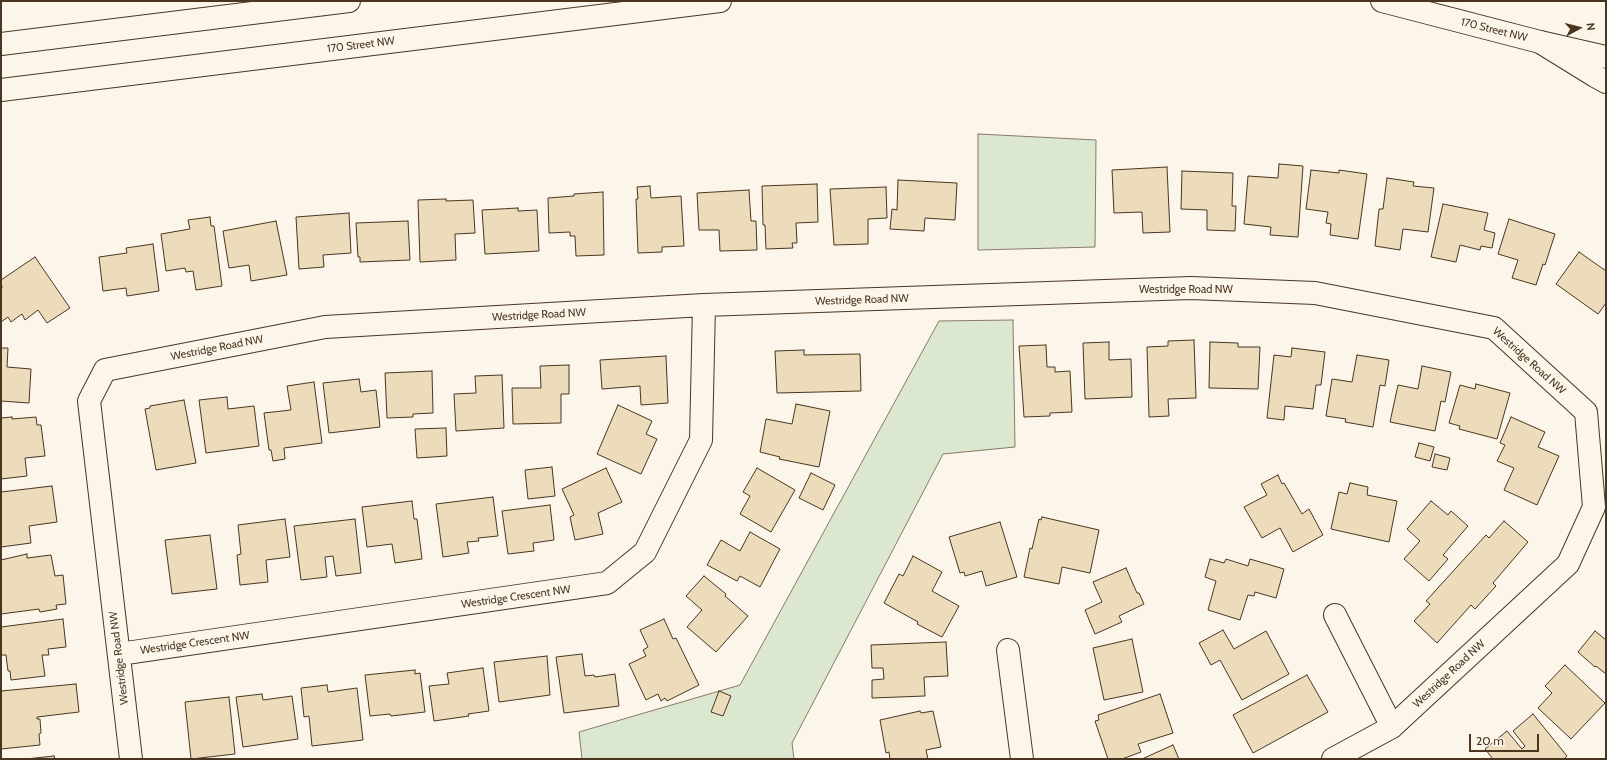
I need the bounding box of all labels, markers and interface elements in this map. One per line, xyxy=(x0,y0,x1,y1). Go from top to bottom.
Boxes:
north arrow xyxy=(1559,8,1599,48)
street label: 170 Street NW xyxy=(1459,15,1529,45)
text: N xyxy=(1583,22,1598,31)
street label: 170 Street NW xyxy=(326,34,396,56)
street label: Westridge Road NW xyxy=(1139,283,1233,297)
street label: Westridge Road NW xyxy=(815,292,909,308)
street label: Westridge Road NW xyxy=(492,306,586,324)
street label: Westridge Road NW xyxy=(1490,325,1568,397)
street label: Westridge Road NW xyxy=(170,333,264,363)
street label: Westridge Crescent NW xyxy=(460,583,572,611)
street label: Westridge Road NW xyxy=(107,611,131,705)
street label: Westridge Crescent NW xyxy=(139,629,251,657)
street label: Westridge Road NW xyxy=(1410,637,1488,711)
scale bar xyxy=(1471,726,1541,752)
text: 20 m xyxy=(1476,733,1504,748)

